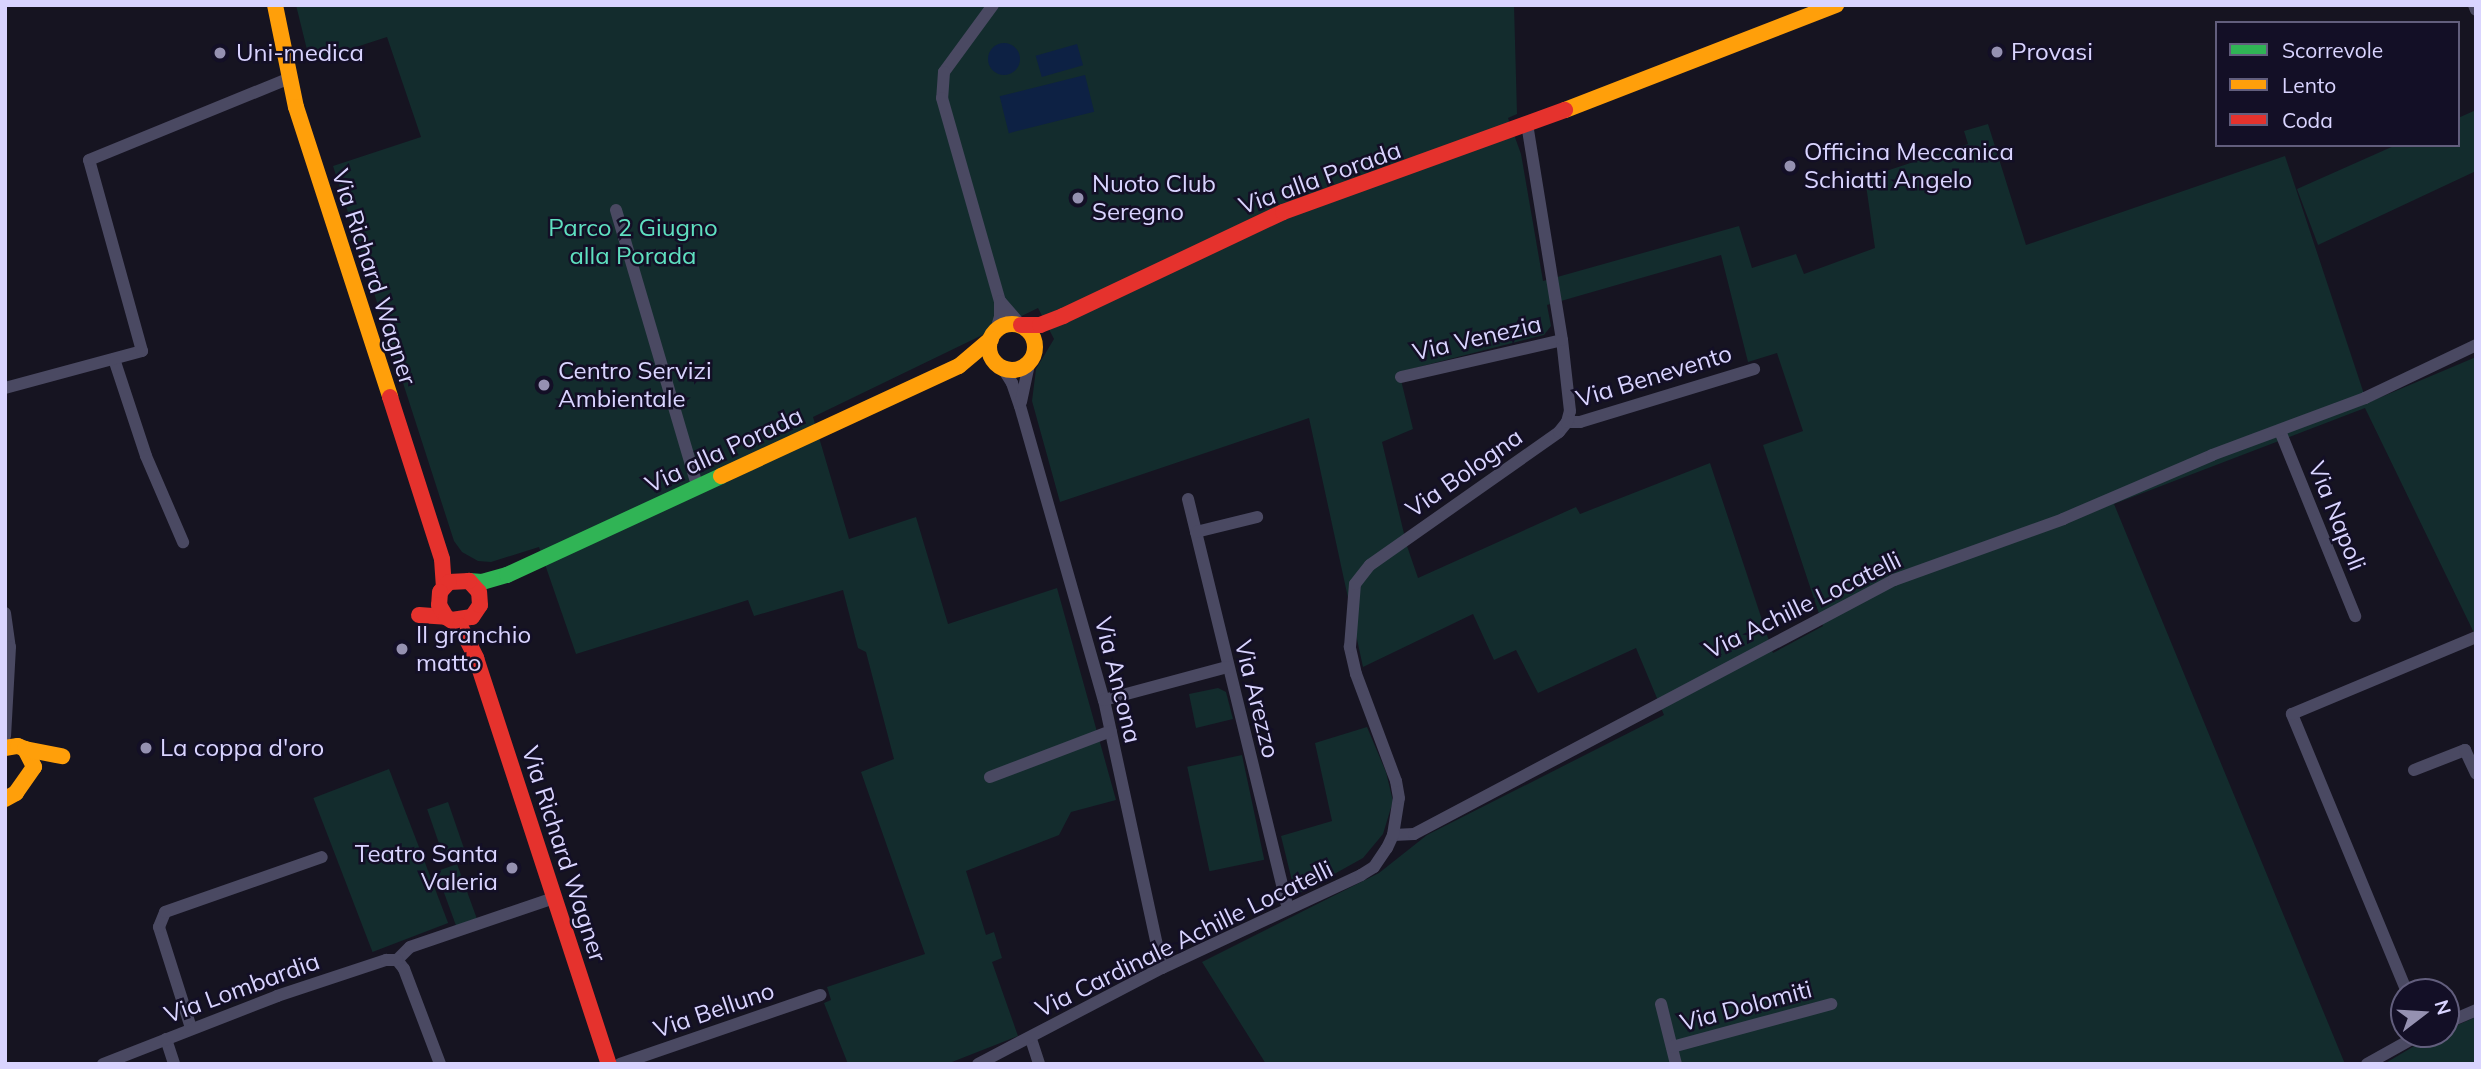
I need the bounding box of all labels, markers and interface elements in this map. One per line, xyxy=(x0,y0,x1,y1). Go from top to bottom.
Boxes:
legend xyxy=(2215,21,2460,147)
text: Scorrevole xyxy=(2282,37,2383,63)
place label: Provasi xyxy=(2011,38,2093,66)
place label: Uni-medica xyxy=(236,39,364,67)
marker: Uni-medica xyxy=(210,43,230,63)
marker: Provasi xyxy=(1989,44,2005,60)
text: Lento xyxy=(2282,72,2336,98)
text: Coda xyxy=(2282,107,2333,133)
street label: Via alla Porada xyxy=(1235,135,1405,221)
place label: Officina Meccanica Schiatti Angelo xyxy=(1804,138,2014,194)
marker: Officina Meccanica Schiatti Angelo xyxy=(1782,158,1798,174)
street label: Via Richard Wagner xyxy=(326,166,422,388)
place label: Nuoto Club Seregno xyxy=(1092,170,1216,226)
marker: Nuoto Club Seregno xyxy=(1070,190,1086,206)
park label: Parco 2 Giugno alla Porada xyxy=(548,214,718,270)
street label: Via Venezia xyxy=(1410,309,1544,367)
street label: Via Benevento xyxy=(1573,339,1735,413)
place label: Centro Servizi Ambientale xyxy=(558,357,712,413)
marker: Centro Servizi Ambientale xyxy=(536,377,552,393)
street label: Via alla Porada xyxy=(641,401,807,499)
street label: Via Bologna xyxy=(1400,422,1528,524)
street label: Via Napoli xyxy=(2302,457,2372,575)
street label: Via Achille Locatelli xyxy=(1700,545,1906,665)
street label: Via Ancona xyxy=(1088,614,1148,746)
place label: Il granchio matto xyxy=(416,621,531,677)
street label: Via Arezzo xyxy=(1228,637,1286,761)
marker: Il granchio matto xyxy=(394,641,410,657)
place label: La coppa d'oro xyxy=(160,734,324,762)
marker: La coppa d'oro xyxy=(138,740,154,756)
street label: Via Richard Wagner xyxy=(516,743,612,965)
place label: Teatro Santa Valeria xyxy=(355,840,498,896)
street label: Via Cardinale Achille Locatelli xyxy=(1031,854,1337,1024)
marker: Teatro Santa Valeria xyxy=(504,860,520,876)
street label: Via Lombardia xyxy=(161,947,323,1029)
street label: Via Dolomiti xyxy=(1677,975,1815,1037)
street label: Via Belluno xyxy=(650,976,778,1044)
north arrow xyxy=(2390,978,2460,1048)
text: N xyxy=(2430,997,2457,1018)

